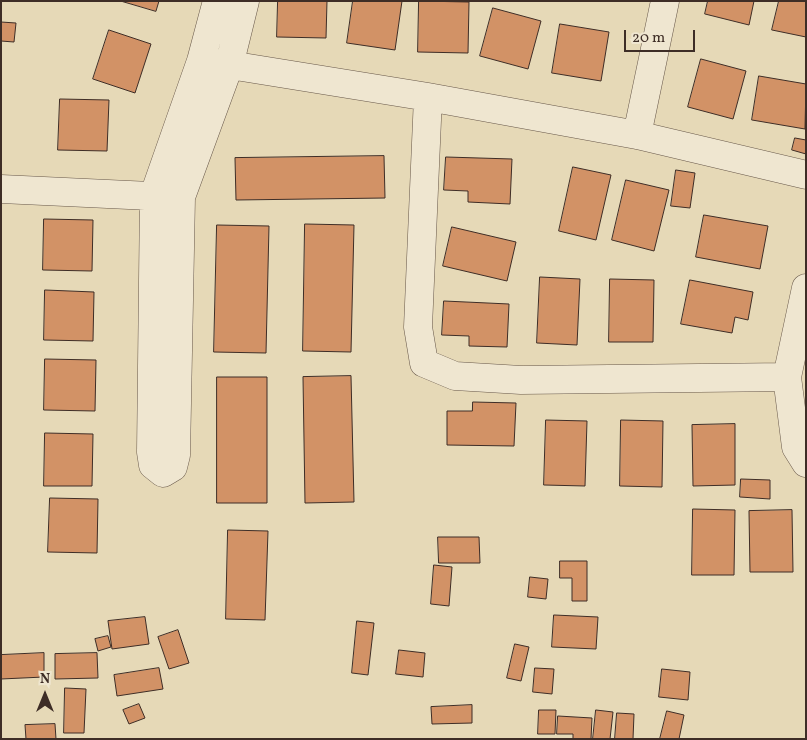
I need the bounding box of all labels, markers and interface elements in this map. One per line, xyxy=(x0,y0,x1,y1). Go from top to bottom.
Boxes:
scale bar xyxy=(627,20,698,52)
text: 20 m xyxy=(632,28,665,49)
north arrow xyxy=(20,670,70,720)
text: N xyxy=(40,670,50,689)

